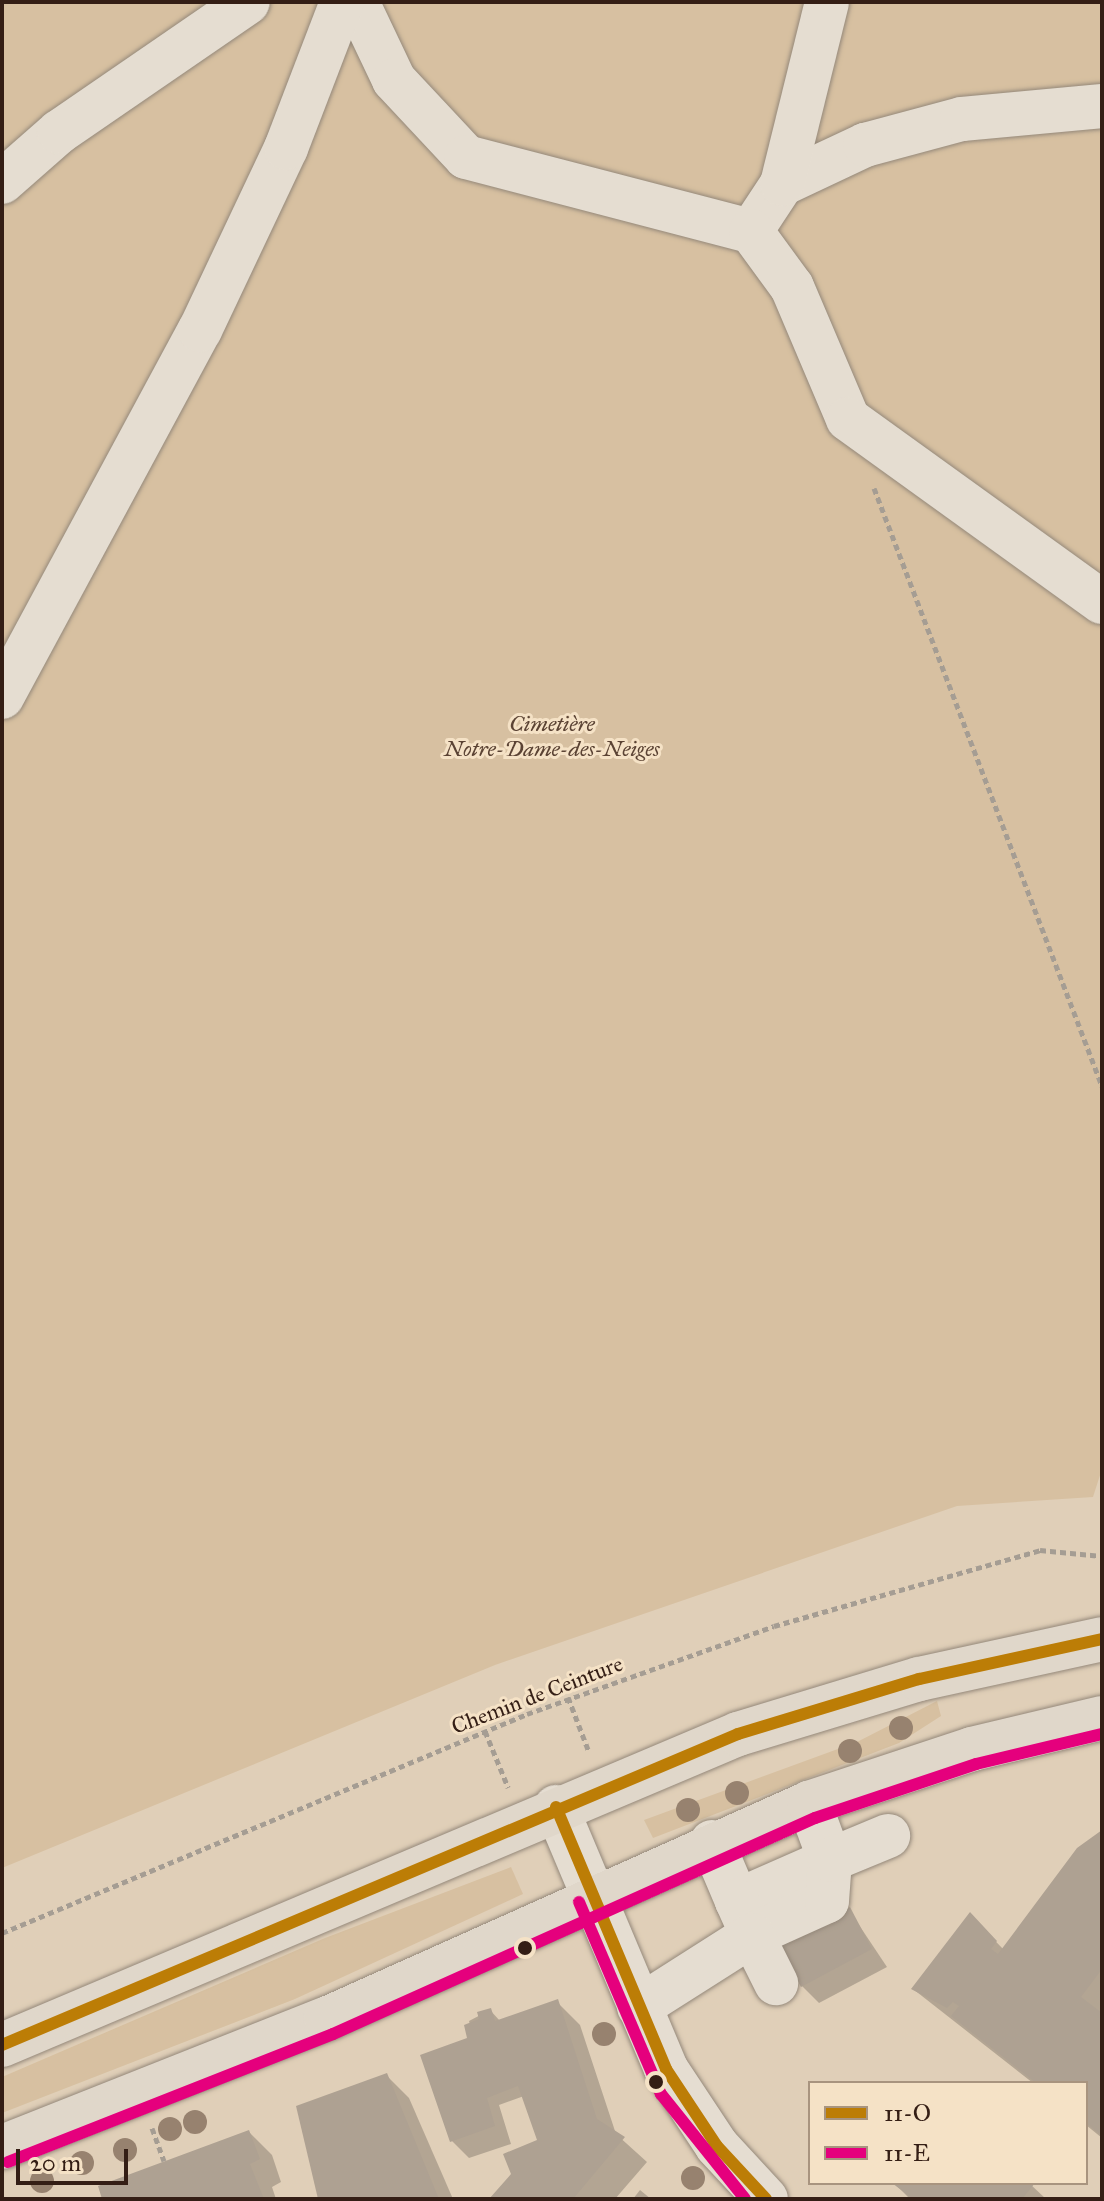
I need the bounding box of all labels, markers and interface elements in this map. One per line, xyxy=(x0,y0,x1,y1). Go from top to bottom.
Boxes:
park label: Cimetière Notre-Dame-des-Neiges xyxy=(444,710,660,762)
street label: Chemin de Ceinture xyxy=(448,1650,626,1740)
unlabelled marker xyxy=(517,1940,533,1956)
unlabelled marker xyxy=(648,2074,664,2090)
legend xyxy=(808,2081,1088,2185)
text: 11-O xyxy=(884,2098,931,2128)
scale bar xyxy=(20,2133,132,2183)
text: 11-E xyxy=(884,2138,930,2168)
text: 20 m xyxy=(30,2148,81,2178)

